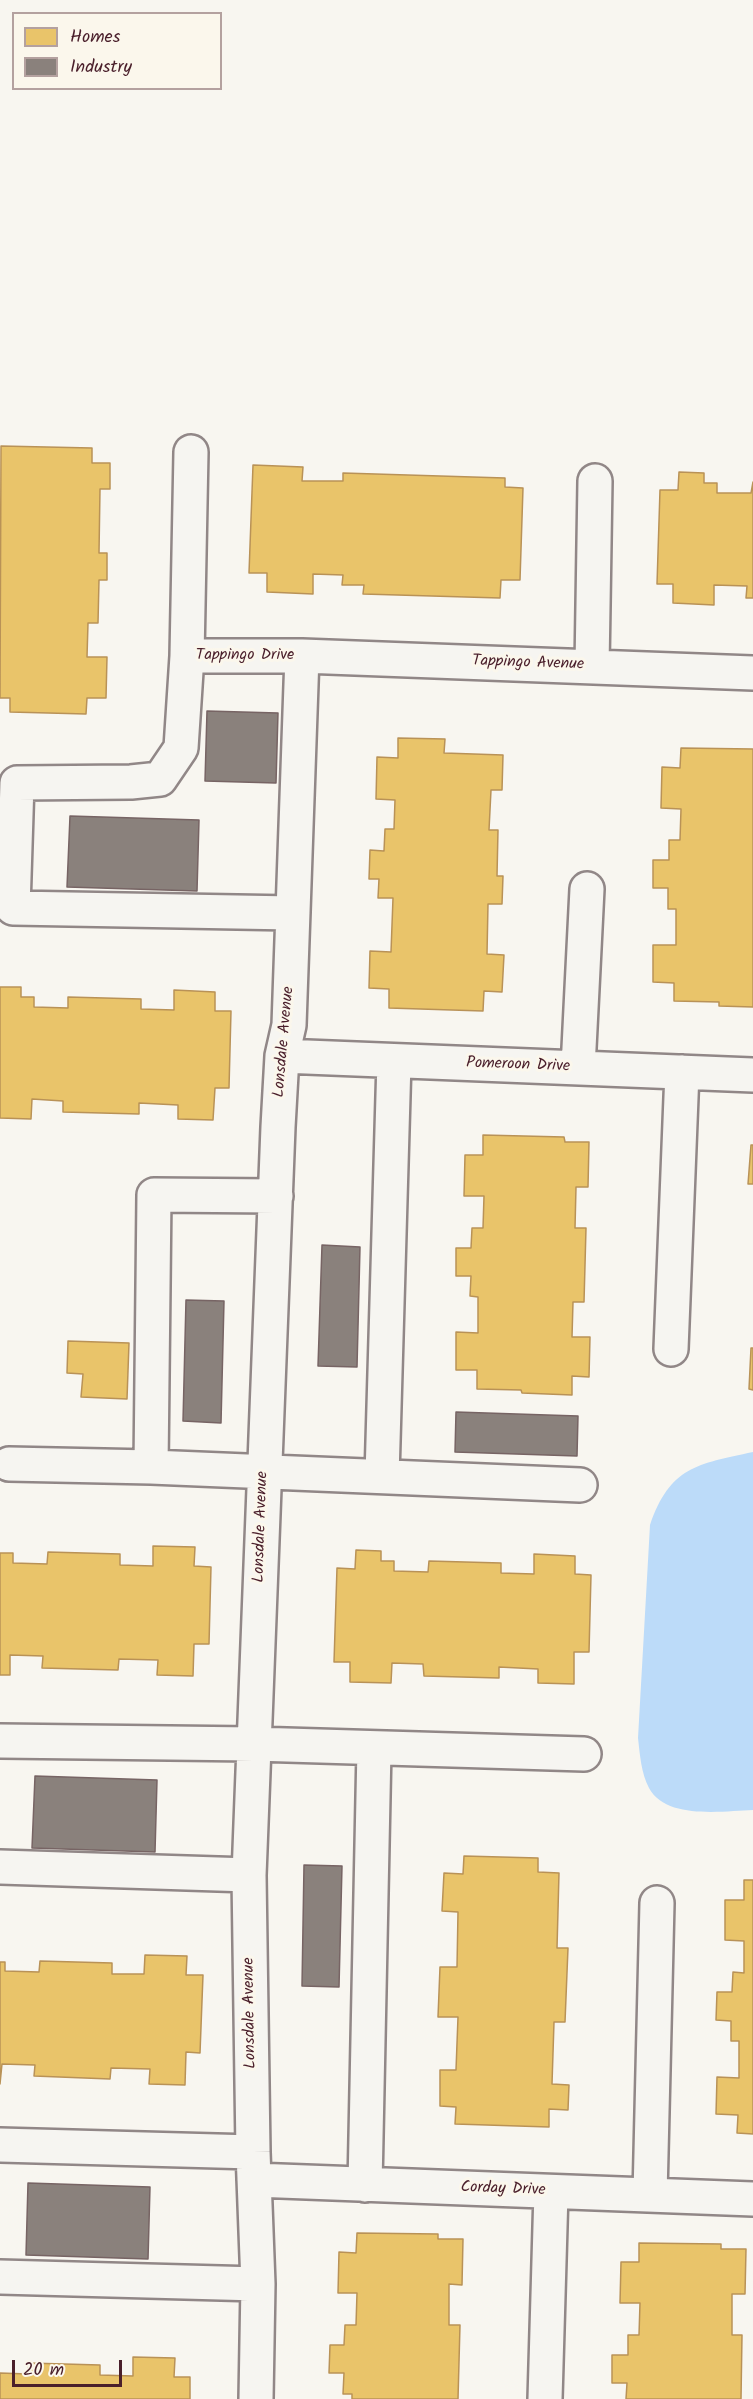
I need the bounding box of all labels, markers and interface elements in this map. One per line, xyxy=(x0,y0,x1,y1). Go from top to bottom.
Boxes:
legend xyxy=(12,12,222,90)
text: Homes xyxy=(70,23,120,52)
text: Industry xyxy=(70,53,132,82)
street label: Tappingo Drive xyxy=(196,646,294,666)
street label: Tappingo Avenue xyxy=(472,652,584,676)
street label: Lonsdale Avenue xyxy=(271,986,299,1098)
street label: Pomeroon Drive xyxy=(466,1055,570,1077)
street label: Lonsdale Avenue xyxy=(250,1471,274,1583)
street label: Lonsdale Avenue xyxy=(240,1957,262,2069)
street label: Corday Drive xyxy=(460,2179,546,2201)
scale bar xyxy=(15,2348,124,2386)
text: 20 m xyxy=(23,2356,64,2385)

